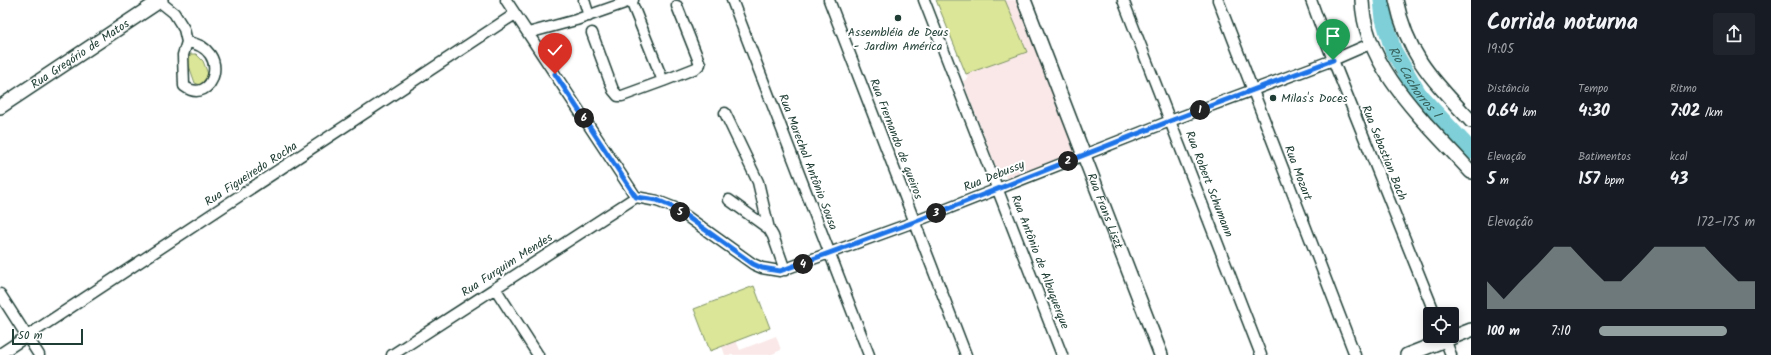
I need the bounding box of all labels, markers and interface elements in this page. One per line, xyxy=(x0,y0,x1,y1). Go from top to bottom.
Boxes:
text: Corrida noturna xyxy=(1487,6,1638,41)
marker: Assembléia de Deus - Jardim América xyxy=(893,13,903,23)
button: share xyxy=(1713,13,1755,55)
street label: Rua Gregório de Matos xyxy=(27,14,133,94)
pin xyxy=(1316,19,1350,60)
place label: Assembléia de Deus - Jardim América xyxy=(848,23,948,56)
icon: arrive xyxy=(1322,25,1344,47)
pin xyxy=(538,33,572,74)
icon: check xyxy=(544,39,566,61)
text: 19:05 xyxy=(1487,39,1514,60)
water label: Rio Cachorros I xyxy=(1382,42,1447,124)
street label: Rua Frernando de queiros xyxy=(864,76,928,202)
text: Distância xyxy=(1487,80,1529,98)
text: Tempo xyxy=(1578,80,1608,98)
text: Ritmo xyxy=(1670,80,1697,98)
place label: Milas's Doces xyxy=(1281,89,1348,108)
street label: Rua Marechal Antônio Sousa xyxy=(773,91,843,233)
marker: Milas's Doces xyxy=(1268,93,1278,103)
text: 0.64 xyxy=(1487,98,1518,125)
text: 4:30 xyxy=(1578,98,1610,125)
text: 7:02 xyxy=(1670,98,1701,125)
pin: 1 xyxy=(1190,100,1210,120)
text: 1 xyxy=(1198,101,1202,119)
street label: Rua Sebastian Bach xyxy=(1356,102,1412,204)
text: km xyxy=(1518,104,1537,122)
text: /km xyxy=(1701,104,1723,122)
pin: 6 xyxy=(574,108,594,128)
text: 6 xyxy=(581,109,587,127)
street label: Rua Robert Schumann xyxy=(1180,128,1238,240)
street label: Rua Figueiredo Rocha xyxy=(201,137,302,211)
street label: Rua Mozart xyxy=(1279,143,1317,204)
text: Elevação xyxy=(1487,148,1526,166)
text: Batimentos xyxy=(1578,148,1631,166)
text: kcal xyxy=(1670,148,1688,166)
pin: 2 xyxy=(1058,151,1078,171)
text: 2 xyxy=(1065,152,1071,170)
street label: Rua Debussy xyxy=(961,155,1028,197)
text: 5 xyxy=(1487,166,1496,193)
text: 157 xyxy=(1578,166,1600,193)
text: 43 xyxy=(1670,166,1688,193)
street label: Rua Frans Liszt xyxy=(1082,170,1129,252)
text: m xyxy=(1496,172,1509,190)
text: bpm xyxy=(1600,172,1624,190)
street label: Rua Antônio de Albuquerque xyxy=(1006,192,1075,333)
pin: 5 xyxy=(670,202,690,222)
text: 5 xyxy=(677,203,683,221)
pin: 3 xyxy=(926,203,946,223)
text: 3 xyxy=(933,204,939,222)
text: Elevação xyxy=(1487,212,1533,233)
text: 172–175 m xyxy=(1697,212,1755,233)
street label: Rua Furquim Mendes xyxy=(458,228,556,302)
pin: 4 xyxy=(793,254,813,274)
text: 4 xyxy=(800,255,806,273)
map controls xyxy=(1423,307,1459,343)
button: locate xyxy=(1423,307,1459,343)
text: 100 m xyxy=(1487,321,1520,342)
text: 7:10 xyxy=(1551,321,1571,342)
scale bar xyxy=(12,327,83,346)
text: 50 m xyxy=(18,327,43,345)

